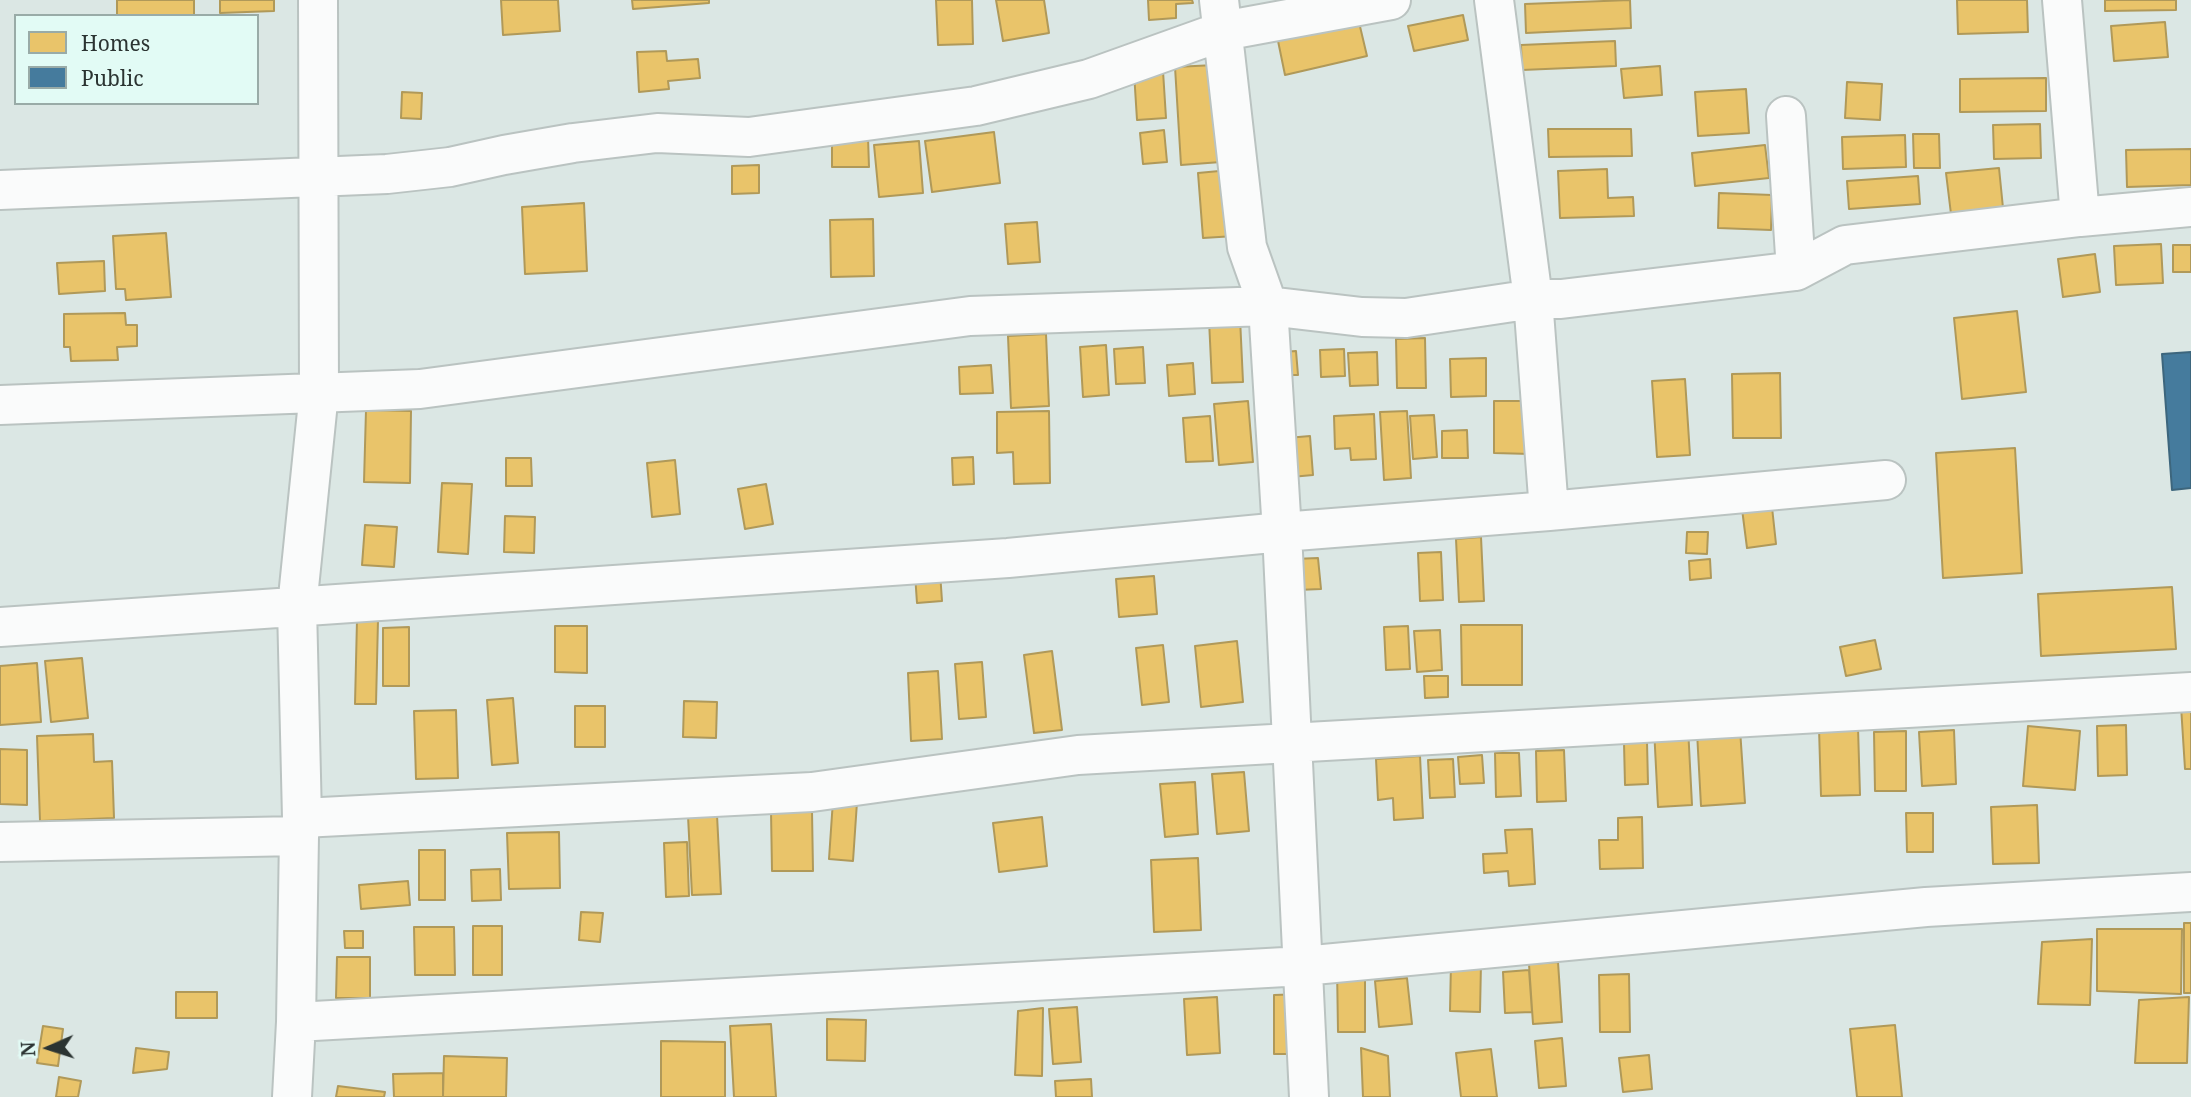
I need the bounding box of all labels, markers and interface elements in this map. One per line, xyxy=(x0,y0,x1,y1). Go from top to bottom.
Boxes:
legend xyxy=(14,14,259,105)
text: Homes xyxy=(81,29,150,57)
text: Public xyxy=(81,64,143,92)
north arrow xyxy=(14,1013,84,1083)
text: N xyxy=(15,1041,41,1057)

